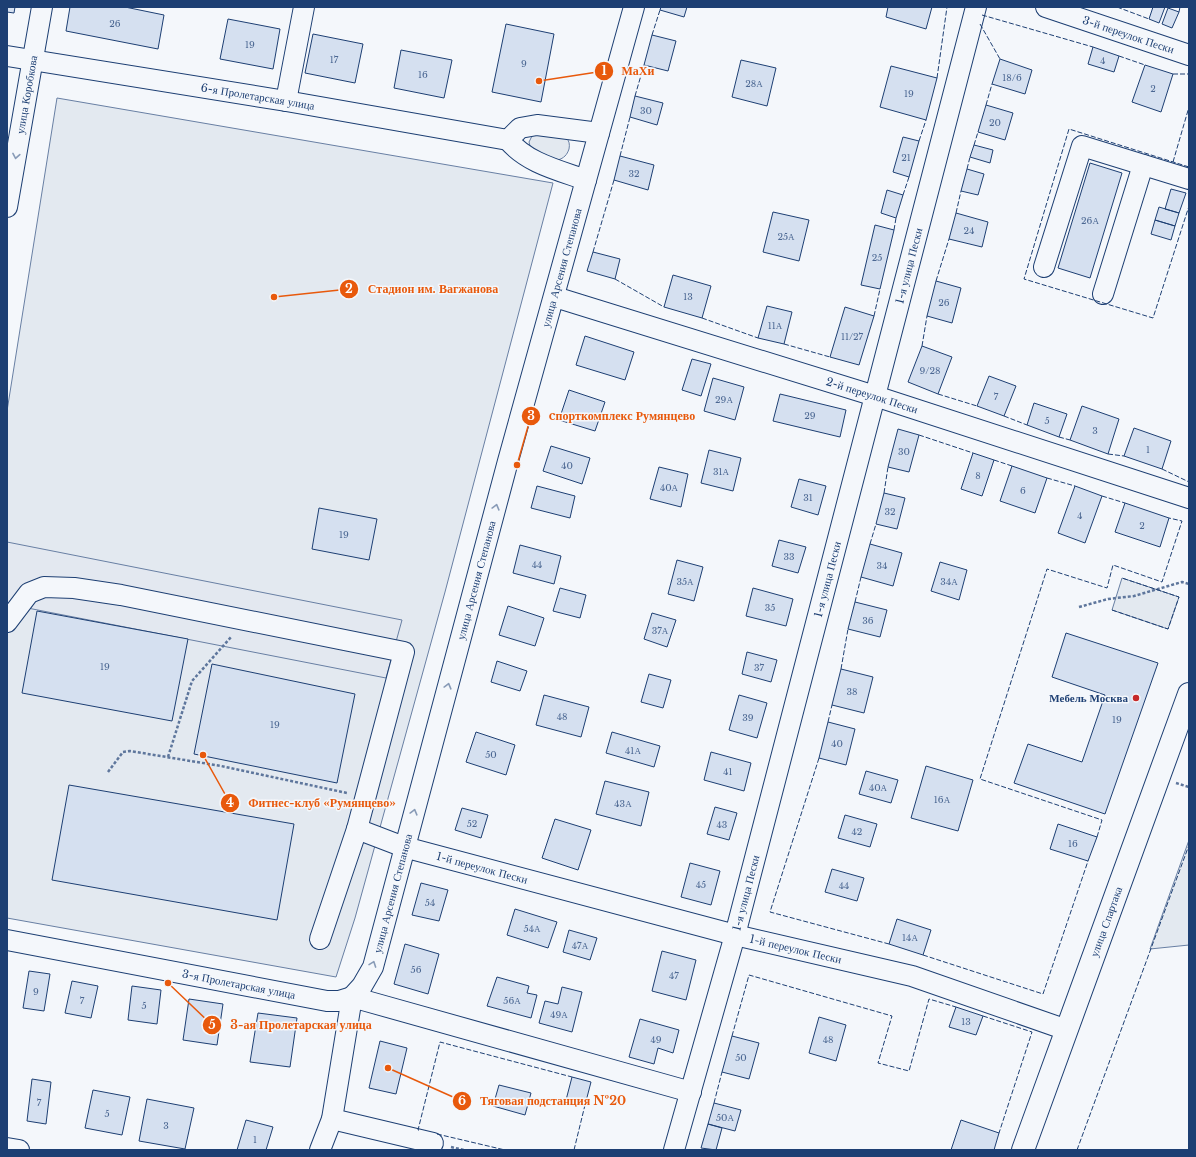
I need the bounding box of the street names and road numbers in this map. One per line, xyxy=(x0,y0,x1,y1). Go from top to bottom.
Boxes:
street label: 3-й переулок Пески xyxy=(1081,13,1176,57)
street label: улица Коробкова xyxy=(13,54,40,135)
street label: 6-я Пролетарская улица xyxy=(200,80,316,113)
street label: улица Арсения Степанова xyxy=(538,207,585,329)
street label: 1-я улица Пески xyxy=(892,226,925,305)
street label: 2-й переулок Пески xyxy=(824,374,920,417)
street label: улица Арсения Степанова xyxy=(454,519,499,641)
street label: 1-я улица Пески xyxy=(811,540,844,619)
street label: улица Арсения Степанова xyxy=(370,832,415,954)
street label: 1-й переулок Пески xyxy=(435,849,529,887)
street label: 1-я улица Пески xyxy=(729,853,763,932)
street label: улица Спартака xyxy=(1087,884,1125,959)
street label: 1-й переулок Пески xyxy=(748,932,843,966)
street label: 3-я Пролетарская улица xyxy=(181,967,297,1002)

